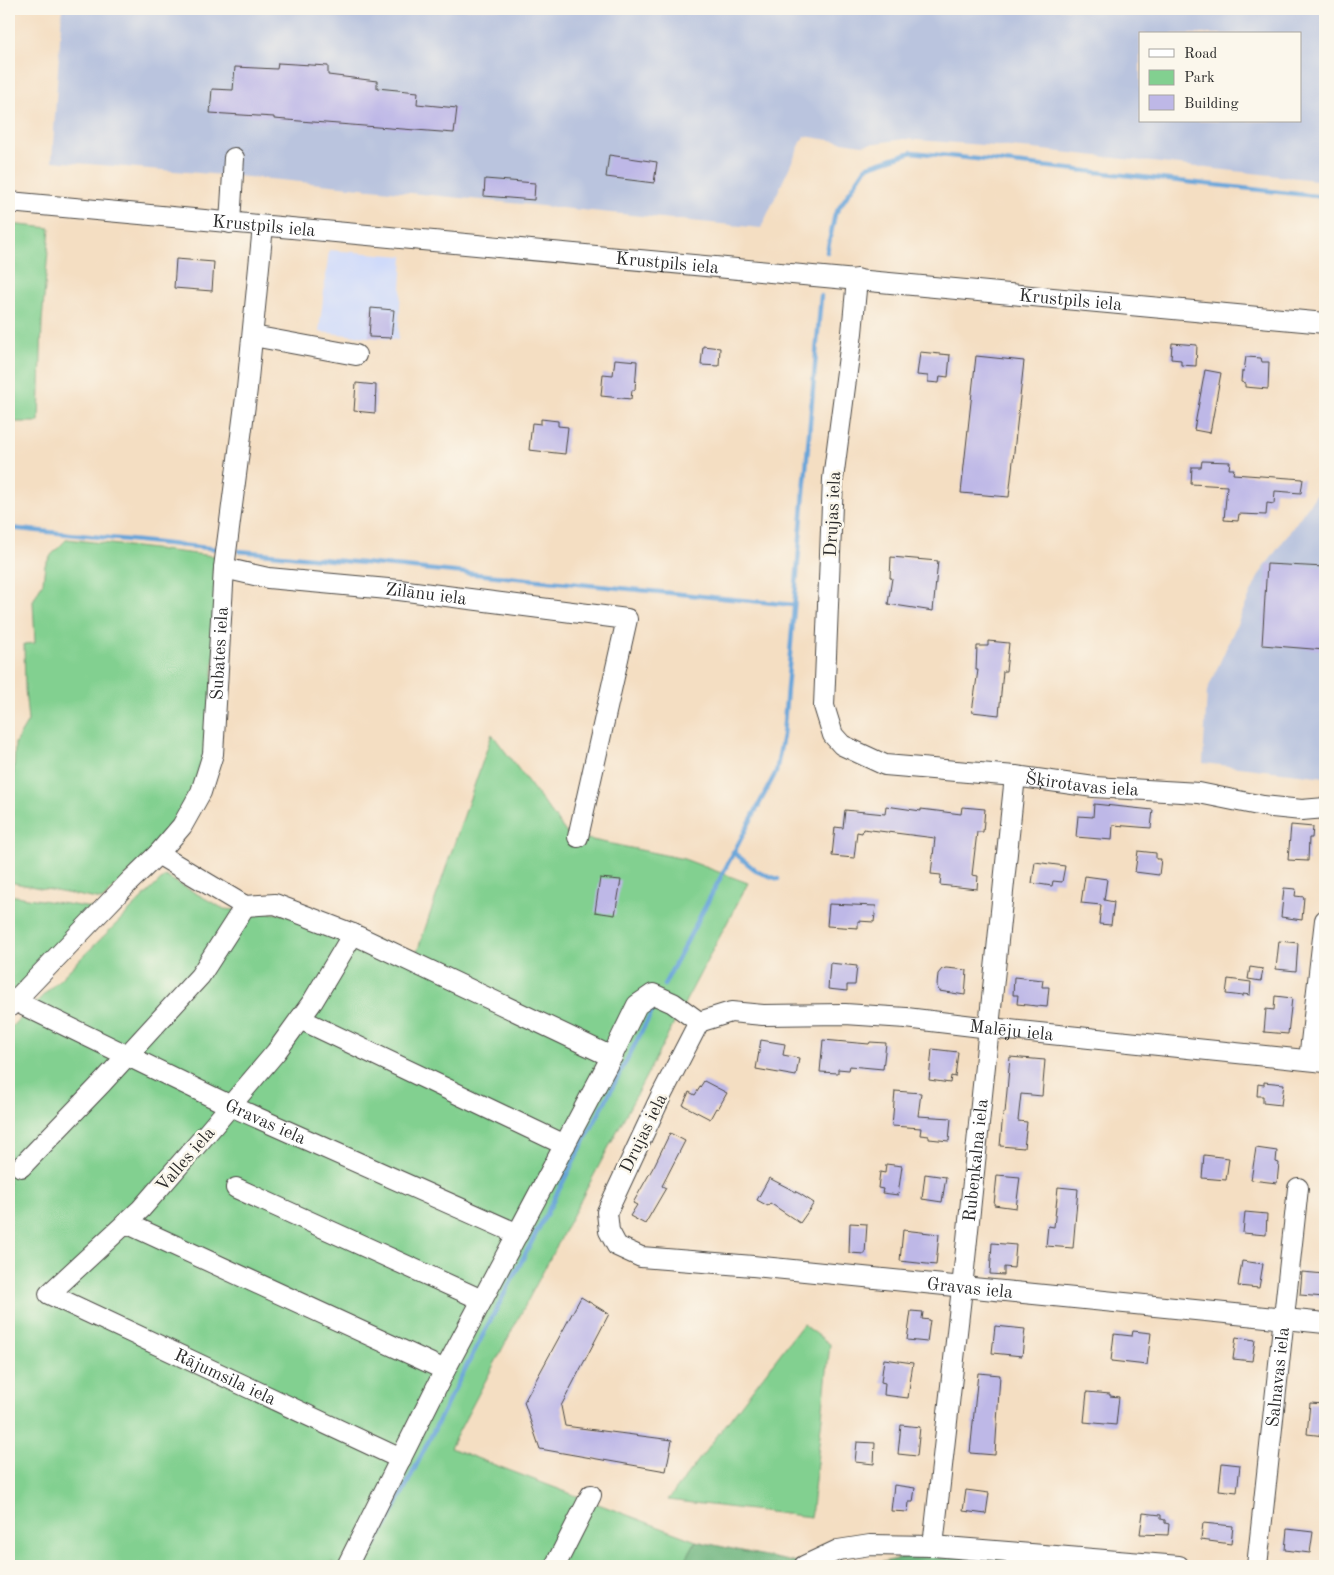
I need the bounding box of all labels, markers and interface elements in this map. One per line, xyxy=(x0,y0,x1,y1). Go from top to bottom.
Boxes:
legend xyxy=(1139,32,1302,122)
text: Road xyxy=(1184,47,1218,62)
text: Park xyxy=(1184,71,1215,86)
text: Building xyxy=(1184,97,1239,112)
street label: Krustpils iela xyxy=(211,213,316,240)
street label: Krustpils iela xyxy=(615,250,720,277)
street label: Krustpils iela xyxy=(1018,287,1123,314)
street label: Drujas iela xyxy=(822,471,844,557)
street label: Zilānu iela xyxy=(385,581,468,609)
street label: Subates iela xyxy=(208,606,232,701)
street label: Šķirotavas iela xyxy=(1024,765,1139,800)
street label: Malēju iela xyxy=(968,1018,1054,1044)
street label: Drujas iela xyxy=(617,1091,671,1176)
street label: Gravas iela xyxy=(222,1097,308,1148)
street label: Rubeņkalna iela xyxy=(961,1098,992,1223)
street label: Valles iela xyxy=(153,1124,219,1195)
street label: Gravas iela xyxy=(926,1275,1014,1302)
street label: Salnavas iela xyxy=(1264,1326,1293,1428)
street label: Rājumsila iela xyxy=(171,1346,278,1409)

